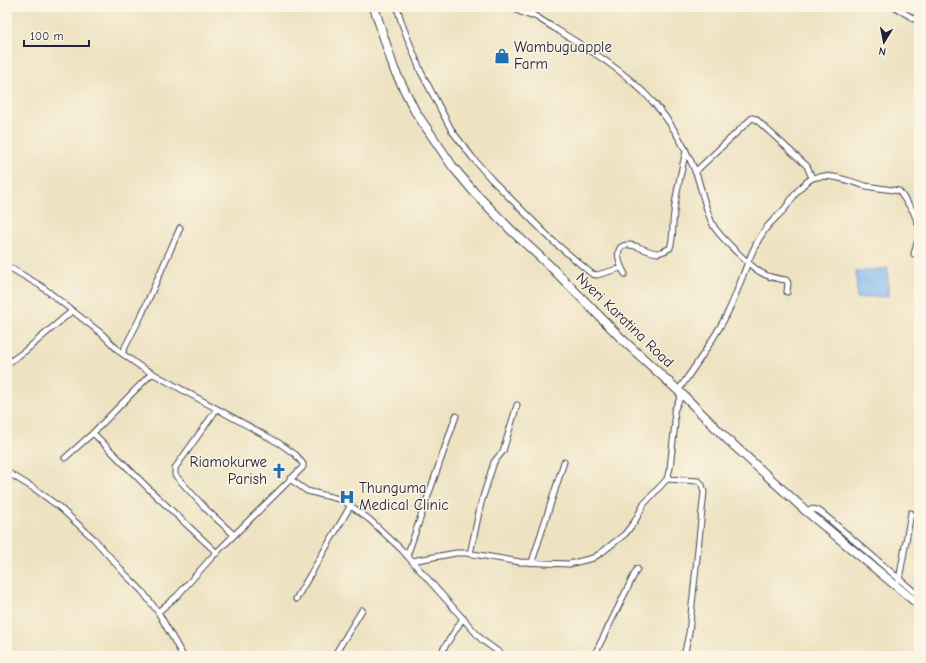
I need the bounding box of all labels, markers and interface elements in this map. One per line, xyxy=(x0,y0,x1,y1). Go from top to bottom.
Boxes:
scale bar xyxy=(24,22,89,48)
north arrow xyxy=(864,22,904,62)
text: 100 m xyxy=(30,29,63,43)
place label: Wambuguapple Farm xyxy=(514,38,612,73)
text: N xyxy=(878,44,887,58)
shop icon: Wambuguapple Farm xyxy=(493,47,511,65)
street label: Nyeri Karatina Road xyxy=(572,269,678,371)
place label: Riamokurwe Parish xyxy=(189,453,267,488)
church icon: Riamokurwe Parish xyxy=(270,462,288,480)
place label: Thunguma Medical Clinic xyxy=(359,479,449,514)
hospital icon: Thunguma Medical Clinic xyxy=(338,488,356,506)

